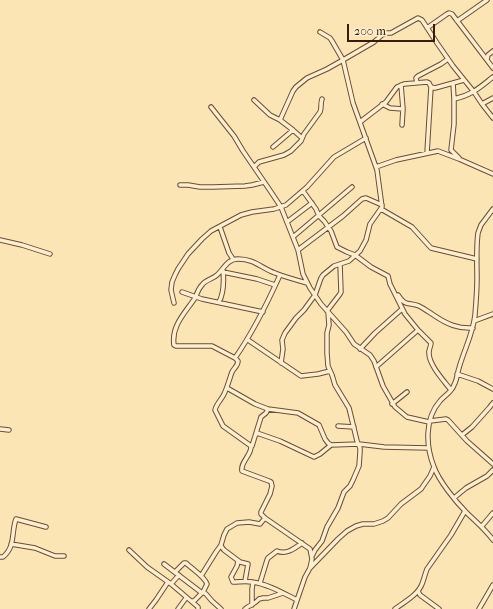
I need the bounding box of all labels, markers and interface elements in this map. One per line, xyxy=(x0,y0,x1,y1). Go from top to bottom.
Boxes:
scale bar xyxy=(349,16,437,42)
text: 200 m xyxy=(354,24,386,38)

